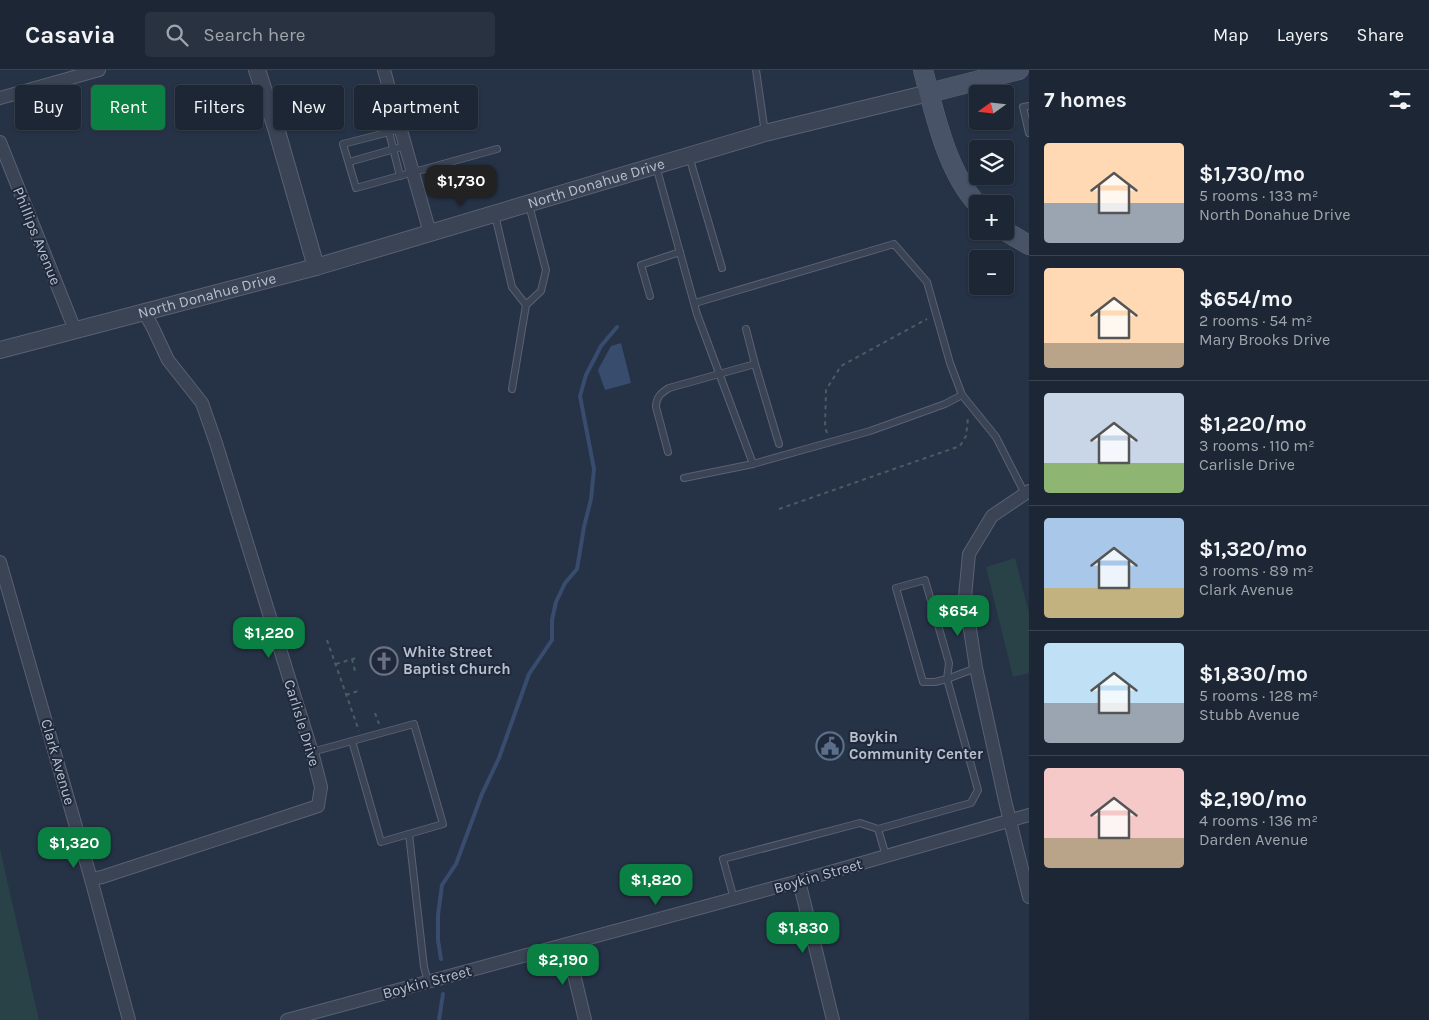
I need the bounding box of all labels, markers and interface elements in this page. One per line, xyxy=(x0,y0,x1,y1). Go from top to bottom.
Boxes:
search box xyxy=(145,12,495,57)
text: Casavia xyxy=(25,21,115,49)
icon: search xyxy=(163,21,191,49)
text: Search here xyxy=(203,24,306,46)
text: Map xyxy=(1213,24,1249,46)
text: Layers xyxy=(1277,24,1329,46)
text: Share xyxy=(1357,24,1404,46)
chip: Buy xyxy=(15,85,81,130)
chip: Rent xyxy=(91,85,165,130)
chip: Filters xyxy=(175,85,263,130)
chip: New xyxy=(273,85,344,130)
chip: Apartment xyxy=(354,85,478,130)
north arrow xyxy=(969,85,1014,130)
map controls xyxy=(969,85,1014,295)
icon: filters xyxy=(1386,86,1414,114)
text: 7 homes xyxy=(1044,88,1127,112)
button: layers xyxy=(969,140,1014,185)
street label: North Donahue Drive xyxy=(525,154,667,212)
text: $1,730/mo xyxy=(1199,162,1305,186)
icon: home xyxy=(1084,163,1144,223)
pin: $1,730 xyxy=(420,164,502,207)
text: $1,730 xyxy=(437,171,485,190)
street label: Phillips Avenue xyxy=(9,184,65,288)
text: 5 rooms · 133 m² xyxy=(1199,186,1318,205)
button: + xyxy=(969,195,1014,240)
text: North Donahue Drive xyxy=(1199,205,1350,224)
button: − xyxy=(969,250,1014,295)
street label: North Donahue Drive xyxy=(136,269,278,322)
text: $654/mo xyxy=(1199,287,1293,311)
icon: home xyxy=(1084,288,1144,348)
text: 2 rooms · 54 m² xyxy=(1199,311,1312,330)
text: Mary Brooks Drive xyxy=(1199,330,1330,349)
text: $1,220/mo xyxy=(1199,412,1307,436)
icon: home xyxy=(1084,413,1144,473)
text: 3 rooms · 110 m² xyxy=(1199,436,1315,455)
text: Carlisle Drive xyxy=(1199,455,1295,474)
text: $1,320/mo xyxy=(1199,537,1307,561)
icon: home xyxy=(1084,538,1144,598)
text: 3 rooms · 89 m² xyxy=(1199,561,1314,580)
text: Clark Avenue xyxy=(1199,580,1293,599)
pin: $654 xyxy=(928,594,988,637)
text: $654 xyxy=(938,601,978,620)
pin: $1,220 xyxy=(228,616,310,659)
text: $1,220 xyxy=(244,623,294,642)
place label: White Street Baptist Church xyxy=(403,643,511,678)
church icon: White Street Baptist Church xyxy=(369,646,399,676)
text: $1,830/mo xyxy=(1199,662,1308,686)
icon: home xyxy=(1084,663,1144,723)
street label: Carlisle Drive xyxy=(280,677,324,769)
text: 5 rooms · 128 m² xyxy=(1199,686,1319,705)
text: Stubb Avenue xyxy=(1199,705,1300,724)
street label: Clark Avenue xyxy=(37,717,79,807)
place label: Boykin Community Center xyxy=(849,728,983,763)
public building icon: Boykin Community Center xyxy=(815,731,845,761)
text: $2,190/mo xyxy=(1199,787,1307,811)
icon: home xyxy=(1084,788,1144,848)
text: 4 rooms · 136 m² xyxy=(1199,811,1318,830)
pin: $1,320 xyxy=(33,826,115,869)
text: Darden Avenue xyxy=(1199,830,1308,849)
text: $1,320 xyxy=(49,833,99,852)
street label: Boykin Street xyxy=(772,855,865,897)
pin: $1,820 xyxy=(615,864,697,906)
text: $1,820 xyxy=(631,870,681,889)
pin: $1,830 xyxy=(762,912,844,954)
text: $1,830 xyxy=(777,918,829,937)
pin: $2,190 xyxy=(522,944,604,986)
text: $2,190 xyxy=(538,950,588,969)
street label: Boykin Street xyxy=(381,961,474,1002)

